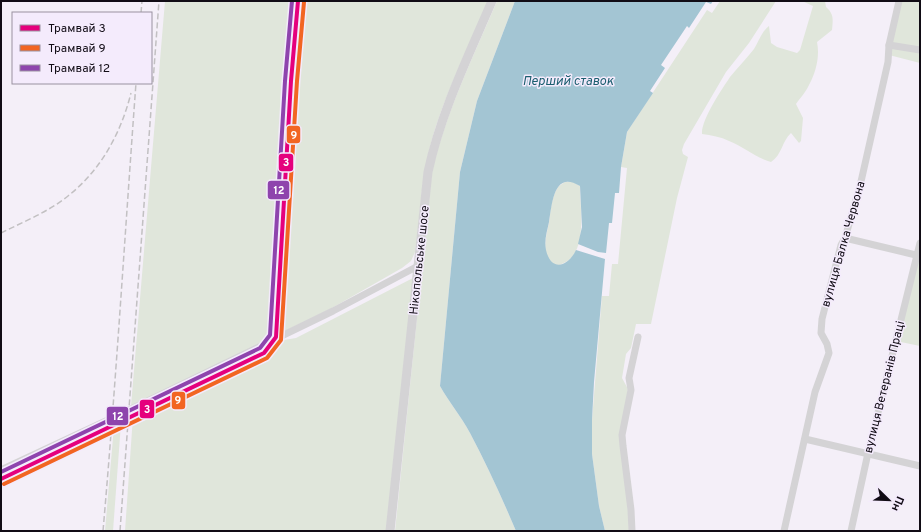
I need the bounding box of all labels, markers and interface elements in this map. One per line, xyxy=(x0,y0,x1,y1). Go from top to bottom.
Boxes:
legend xyxy=(12,12,152,84)
text: Трамвай 3 xyxy=(48,21,106,37)
text: Трамвай 9 xyxy=(48,41,106,57)
text: Трамвай 12 xyxy=(48,61,110,77)
water label: Перший ставок xyxy=(522,74,614,90)
line badge: 9 xyxy=(286,125,301,144)
text: 9 xyxy=(291,129,298,143)
line badge: 3 xyxy=(278,153,294,172)
text: 3 xyxy=(283,156,289,170)
street label: вулиця Балка Червона xyxy=(818,179,870,309)
line badge: 12 xyxy=(267,180,290,200)
text: 12 xyxy=(273,184,285,198)
street label: Нікопольське шосе xyxy=(406,205,434,316)
street label: вулиця Ветеранів Праці xyxy=(861,320,909,455)
line badge: 9 xyxy=(171,391,186,410)
text: 9 xyxy=(175,394,182,408)
line badge: 3 xyxy=(139,399,155,419)
text: 3 xyxy=(144,403,150,417)
line badge: 12 xyxy=(106,406,129,426)
text: 12 xyxy=(112,410,124,424)
north arrow xyxy=(869,480,909,520)
text: Пн xyxy=(888,494,907,513)

